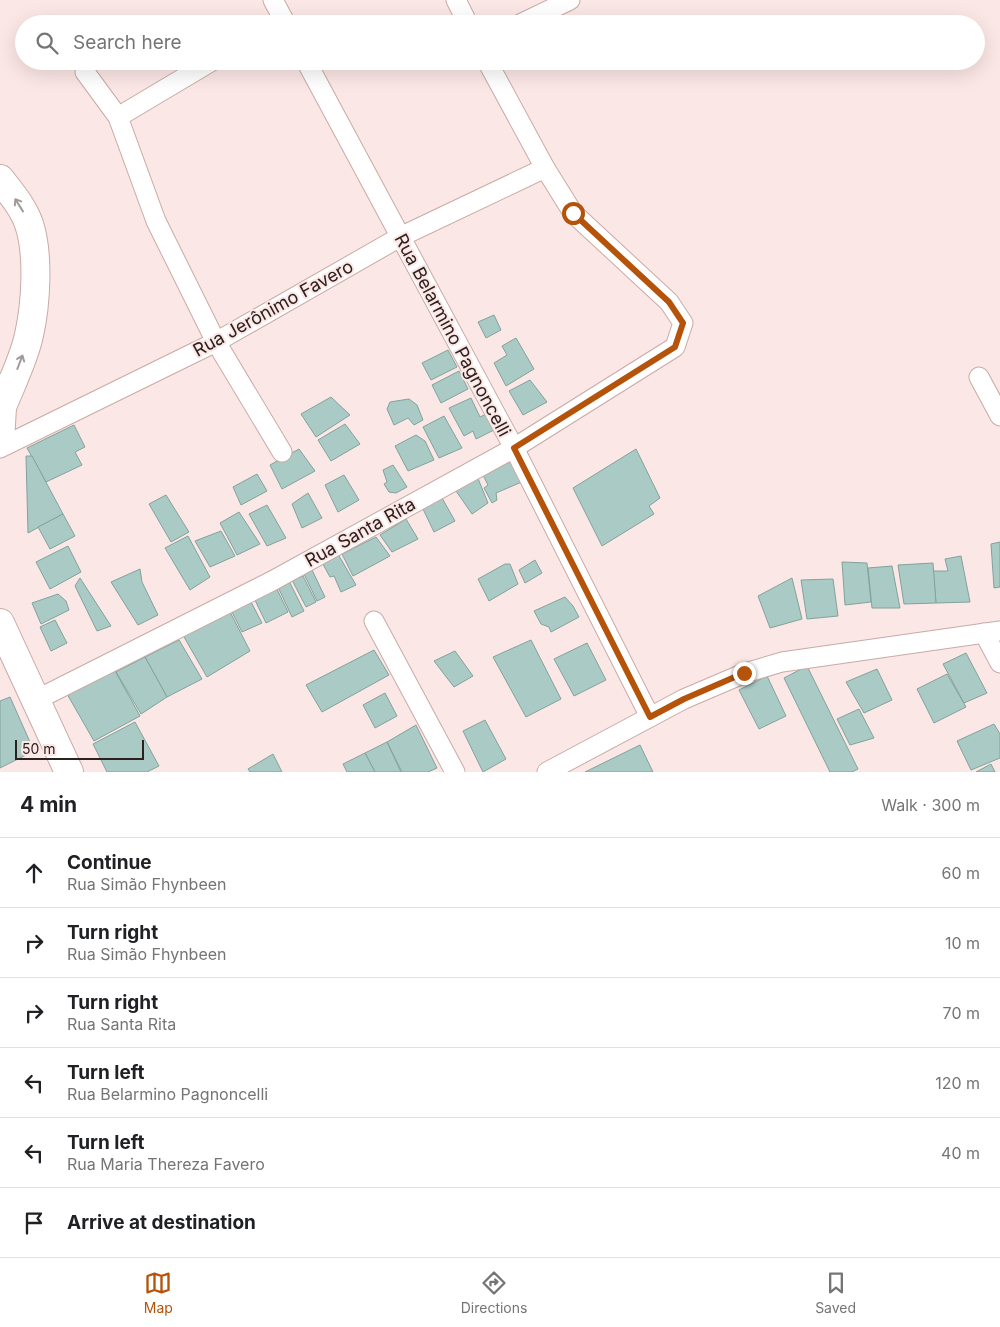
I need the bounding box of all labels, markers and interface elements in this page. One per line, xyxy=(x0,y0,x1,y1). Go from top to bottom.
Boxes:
search box xyxy=(15,15,985,70)
icon: search xyxy=(33,29,61,57)
text: Search here xyxy=(73,31,182,54)
one-way arrow xyxy=(13,198,23,212)
route start xyxy=(562,202,585,225)
street label: Rua Belarmino Pagnoncelli xyxy=(391,230,515,440)
street label: Rua Jerônimo Favero xyxy=(189,255,357,361)
one-way arrow xyxy=(16,355,25,370)
street label: Rua Santa Rita xyxy=(301,493,419,571)
route end xyxy=(733,662,756,685)
scale bar xyxy=(15,737,144,760)
text: 50 m xyxy=(22,740,56,757)
text: 4 min xyxy=(20,792,77,817)
text: Walk · 300 m xyxy=(881,795,980,815)
text: Continue xyxy=(67,851,152,874)
icon: ahead xyxy=(20,859,48,887)
text: 60 m xyxy=(941,863,980,883)
text: Rua Simão Fhynbeen xyxy=(67,874,227,894)
text: Turn right xyxy=(67,921,158,944)
icon: right xyxy=(20,929,48,957)
text: 10 m xyxy=(945,933,980,953)
text: Rua Simão Fhynbeen xyxy=(67,944,227,964)
text: Turn right xyxy=(67,991,158,1014)
icon: right xyxy=(20,999,48,1027)
text: 70 m xyxy=(943,1003,980,1023)
text: Rua Santa Rita xyxy=(67,1014,176,1034)
text: Turn left xyxy=(67,1061,145,1084)
icon: left xyxy=(20,1069,48,1097)
text: 120 m xyxy=(935,1073,980,1093)
text: Rua Belarmino Pagnoncelli xyxy=(67,1084,268,1104)
text: Turn left xyxy=(67,1131,145,1154)
icon: left xyxy=(20,1139,48,1167)
text: 40 m xyxy=(941,1143,980,1163)
text: Rua Maria Thereza Favero xyxy=(67,1154,265,1174)
icon: arrive xyxy=(20,1209,48,1237)
text: Arrive at destination xyxy=(67,1211,256,1234)
tab: Map xyxy=(144,1269,173,1316)
tab: Directions xyxy=(461,1269,527,1316)
tab: Saved xyxy=(815,1269,856,1316)

